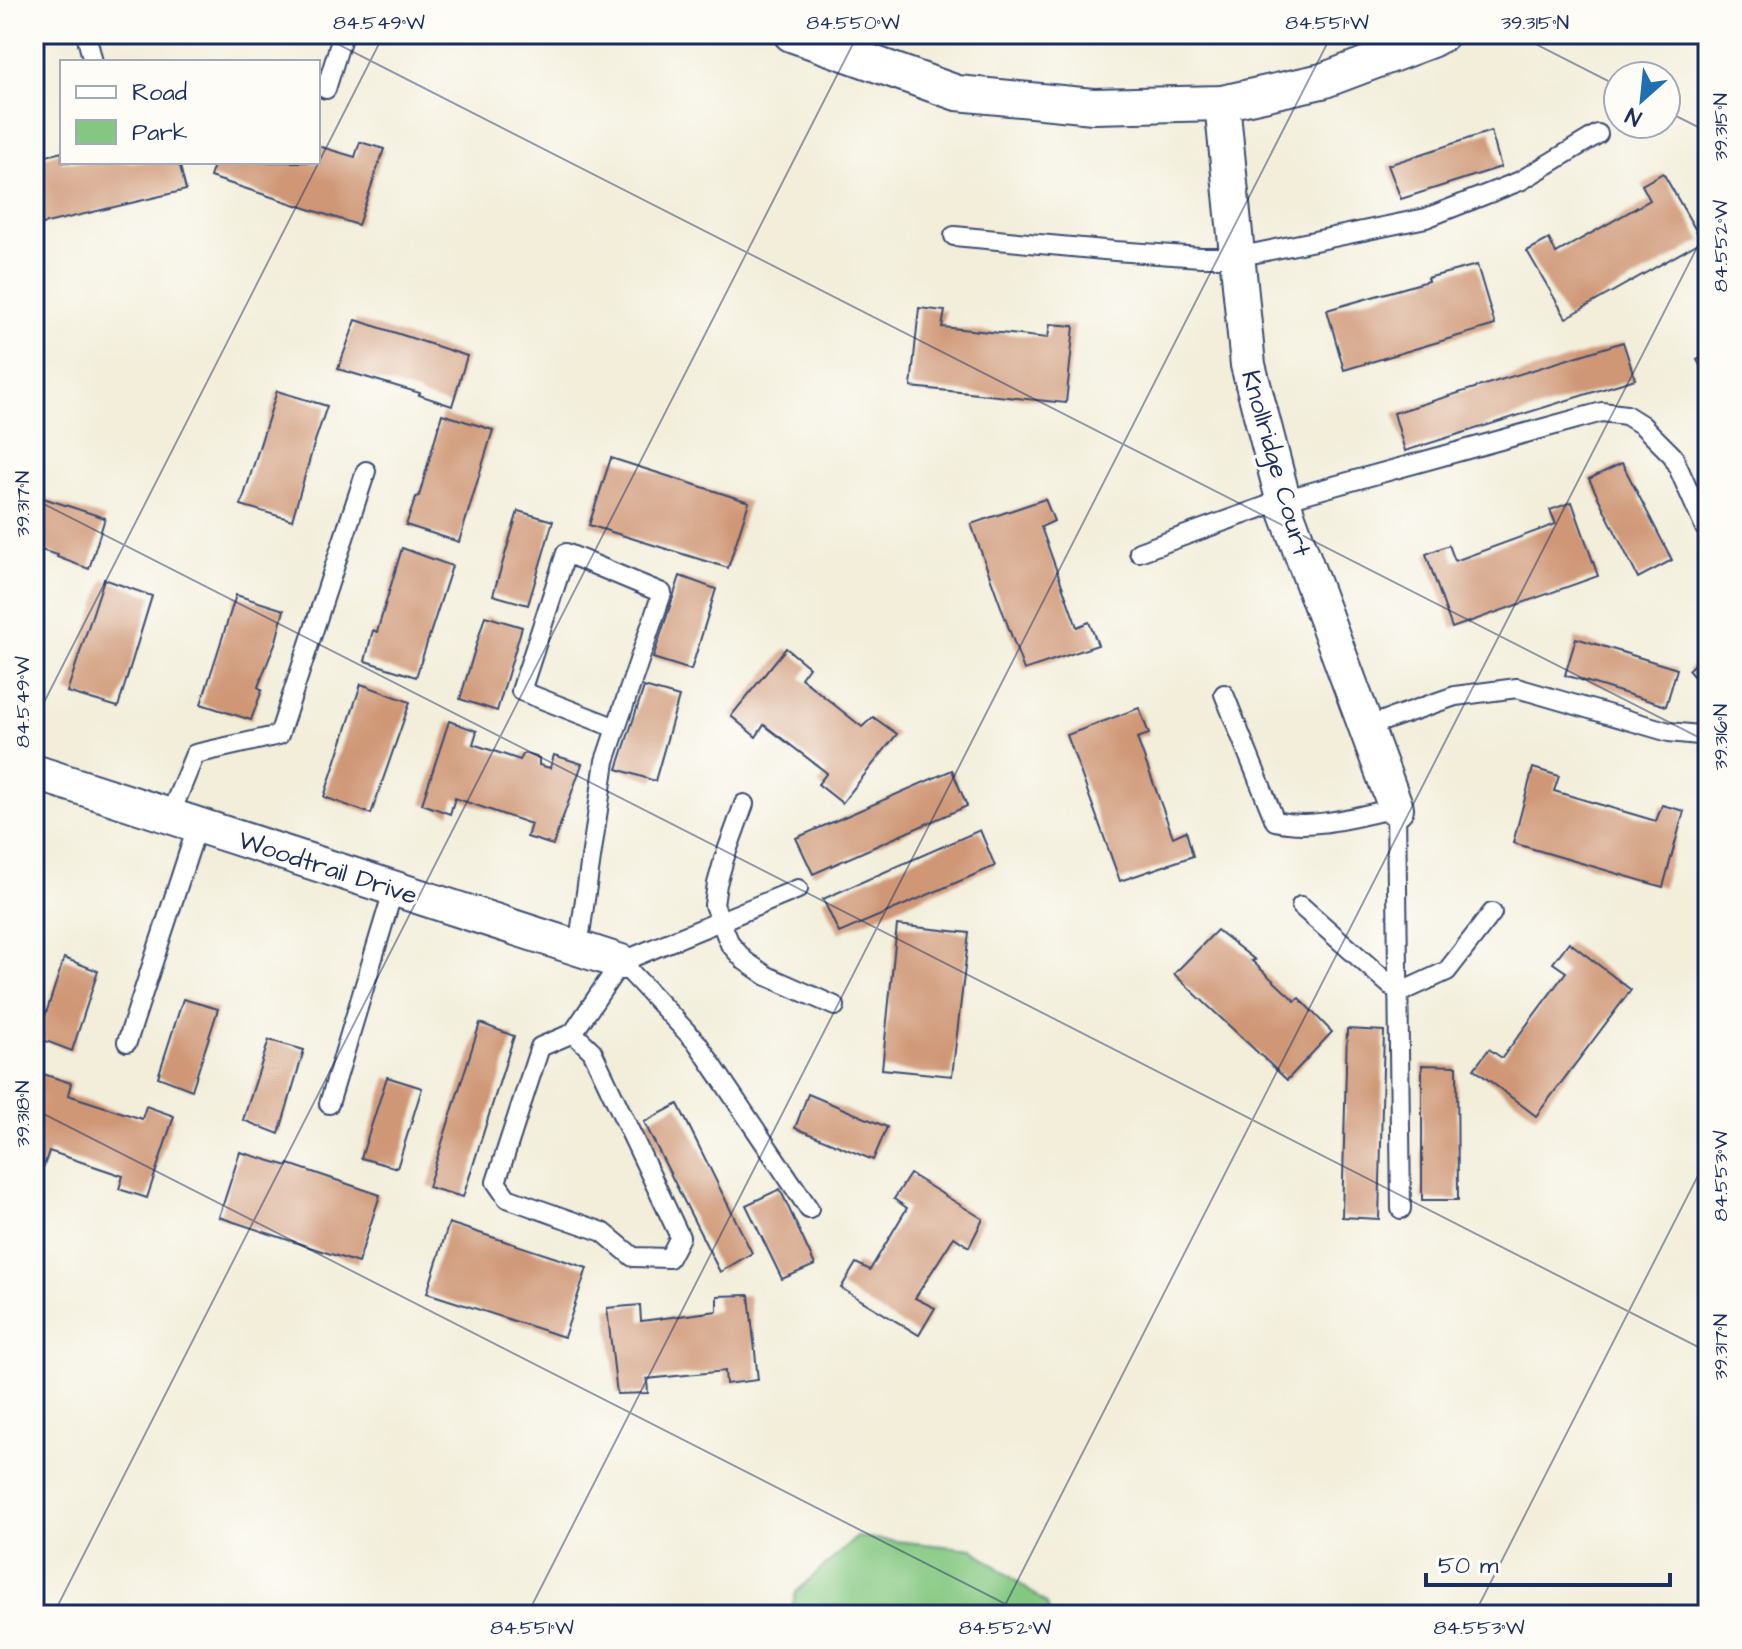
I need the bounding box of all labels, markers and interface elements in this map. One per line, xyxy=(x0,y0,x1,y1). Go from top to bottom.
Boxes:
text: 84.549°W xyxy=(333,9,425,37)
text: 84.550°W xyxy=(806,9,900,37)
text: 84.551°W xyxy=(1285,9,1369,37)
text: 39.315°N xyxy=(1501,9,1569,37)
legend xyxy=(60,60,320,164)
north arrow xyxy=(1602,60,1682,140)
text: Road xyxy=(132,76,187,110)
text: 39.315°N xyxy=(1707,93,1735,161)
text: N xyxy=(1620,99,1647,133)
text: Park xyxy=(132,116,188,150)
text: 84.552°W xyxy=(1707,200,1735,292)
street label: Knollridge Court xyxy=(1230,366,1320,562)
text: 39.317°N xyxy=(9,471,37,537)
text: 84.549°W xyxy=(9,656,37,748)
text: 39.316°N xyxy=(1707,704,1735,770)
street label: Woodtrail Drive xyxy=(234,822,422,914)
text: 39.318°N xyxy=(9,1080,37,1148)
text: 84.553°W xyxy=(1707,1130,1735,1222)
text: 39.317°N xyxy=(1707,1314,1735,1380)
scale bar xyxy=(1426,1537,1670,1587)
text: 50 m xyxy=(1438,1549,1499,1583)
text: 84.551°W xyxy=(490,1614,574,1642)
text: 84.552°W xyxy=(959,1614,1051,1642)
text: 84.553°W xyxy=(1433,1614,1525,1642)

